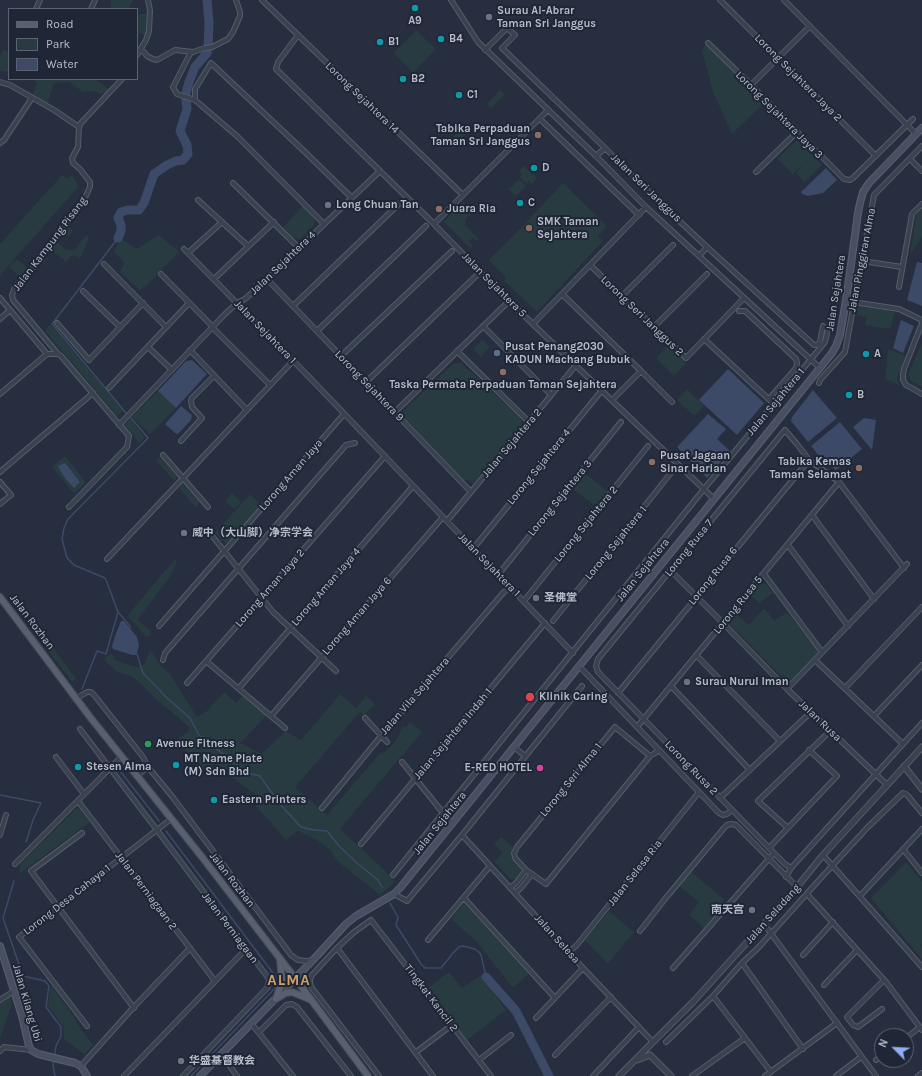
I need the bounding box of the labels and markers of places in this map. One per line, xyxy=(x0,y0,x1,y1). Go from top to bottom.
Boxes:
marker: A9 xyxy=(410,3,420,13)
place label: Surau Al-Abrar Taman Sri Janggus xyxy=(497,4,596,30)
marker: Surau Al-Abrar Taman Sri Janggus xyxy=(484,12,494,22)
place label: A9 xyxy=(408,14,422,28)
place label: B4 xyxy=(449,32,463,46)
marker: B4 xyxy=(436,34,446,44)
place label: B1 xyxy=(388,35,399,49)
marker: B1 xyxy=(375,37,385,47)
place label: B2 xyxy=(411,72,425,86)
marker: B2 xyxy=(398,74,408,84)
place label: C1 xyxy=(467,88,478,102)
marker: C1 xyxy=(454,90,464,100)
place label: Tabika Perpaduan Taman Sri Janggus xyxy=(431,122,530,148)
marker: Tabika Perpaduan Taman Sri Janggus xyxy=(533,130,543,140)
place label: D xyxy=(542,161,550,175)
marker: D xyxy=(529,163,539,173)
place label: C xyxy=(528,196,535,210)
place label: Long Chuan Tan xyxy=(336,198,419,212)
marker: C xyxy=(515,198,525,208)
marker: Long Chuan Tan xyxy=(323,200,333,210)
place label: Juara Ria xyxy=(447,202,496,216)
marker: Juara Ria xyxy=(434,204,444,214)
place label: SMK Taman Sejahtera xyxy=(537,215,599,241)
marker: SMK Taman Sejahtera xyxy=(524,223,534,233)
place label: Pusat Penang2030 KADUN Machang Bubuk xyxy=(505,340,630,366)
place label: A xyxy=(874,347,881,361)
marker: Pusat Penang2030 KADUN Machang Bubuk xyxy=(492,348,502,358)
marker: A xyxy=(861,349,871,359)
marker: Taska Permata Perpaduan Taman Sejahtera xyxy=(498,367,508,377)
place label: Taska Permata Perpaduan Taman Sejahtera xyxy=(389,378,617,392)
place label: B xyxy=(857,388,864,402)
marker: B xyxy=(844,390,854,400)
place label: Pusat Jagaan Sinar Harian xyxy=(660,449,730,475)
place label: Tabika Kemas Taman Selamat xyxy=(769,455,851,481)
marker: Pusat Jagaan Sinar Harian xyxy=(647,457,657,467)
marker: Tabika Kemas Taman Selamat xyxy=(854,463,864,473)
place label: 威中（大山脚）净宗学会 xyxy=(192,526,313,540)
marker: 威中（大山脚）净宗学会 xyxy=(179,528,189,538)
place label: 圣佛堂 xyxy=(544,591,577,605)
marker: 圣佛堂 xyxy=(531,593,541,603)
place label: Surau Nurul Iman xyxy=(695,675,789,689)
marker: Surau Nurul Iman xyxy=(682,677,692,687)
place label: Klinik Caring xyxy=(539,690,607,704)
marker: Klinik Caring xyxy=(524,691,536,703)
place label: Avenue Fitness xyxy=(156,737,235,751)
marker: Avenue Fitness xyxy=(143,739,153,749)
place label: MT Name Plate (M) Sdn Bhd xyxy=(184,752,262,778)
place label: Stesen Alma xyxy=(86,760,152,774)
marker: MT Name Plate (M) Sdn Bhd xyxy=(171,760,181,770)
place label: E-RED HOTEL xyxy=(465,761,532,775)
marker: Stesen Alma xyxy=(73,762,83,772)
marker: E-RED HOTEL xyxy=(535,763,545,773)
place label: Eastern Printers xyxy=(222,793,306,807)
marker: Eastern Printers xyxy=(209,795,219,805)
place label: 南天宫 xyxy=(711,903,744,917)
marker: 南天宫 xyxy=(747,905,757,915)
place label: 华盛基督教会 xyxy=(189,1054,255,1068)
marker: 华盛基督教会 xyxy=(176,1056,186,1066)

